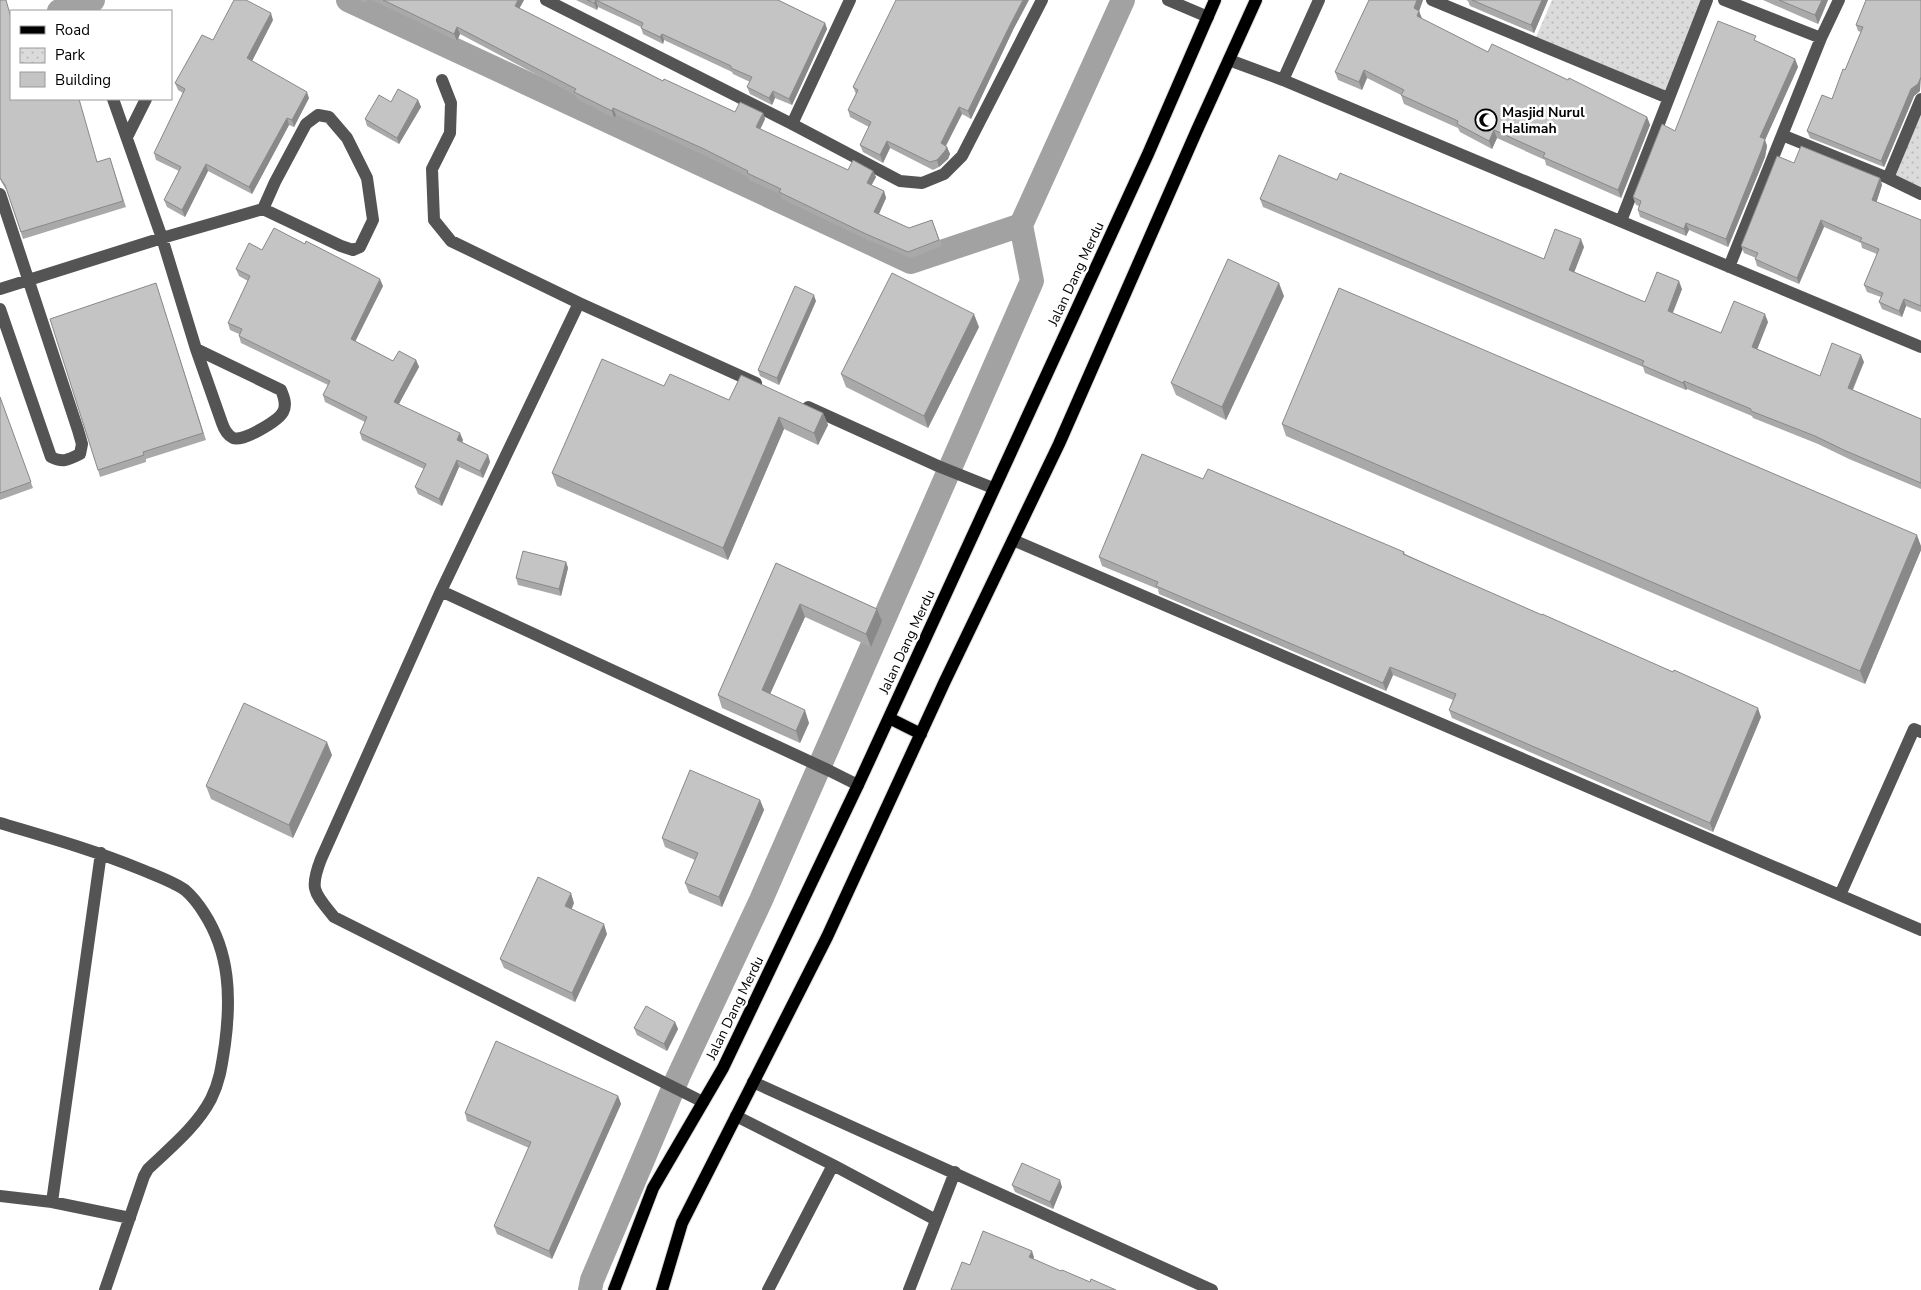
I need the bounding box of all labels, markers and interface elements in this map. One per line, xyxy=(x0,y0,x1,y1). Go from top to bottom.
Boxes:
legend xyxy=(10,10,172,100)
text: Road xyxy=(55,20,90,40)
text: Park xyxy=(55,45,85,65)
text: Building xyxy=(55,70,111,90)
place label: Masjid Nurul Halimah xyxy=(1502,103,1585,138)
mosque icon: Masjid Nurul Halimah xyxy=(1474,108,1498,132)
street label: Jalan Dang Merdu xyxy=(1043,219,1108,330)
street label: Jalan Dang Merdu xyxy=(874,587,939,698)
street label: Jalan Dang Merdu xyxy=(701,953,768,1064)

